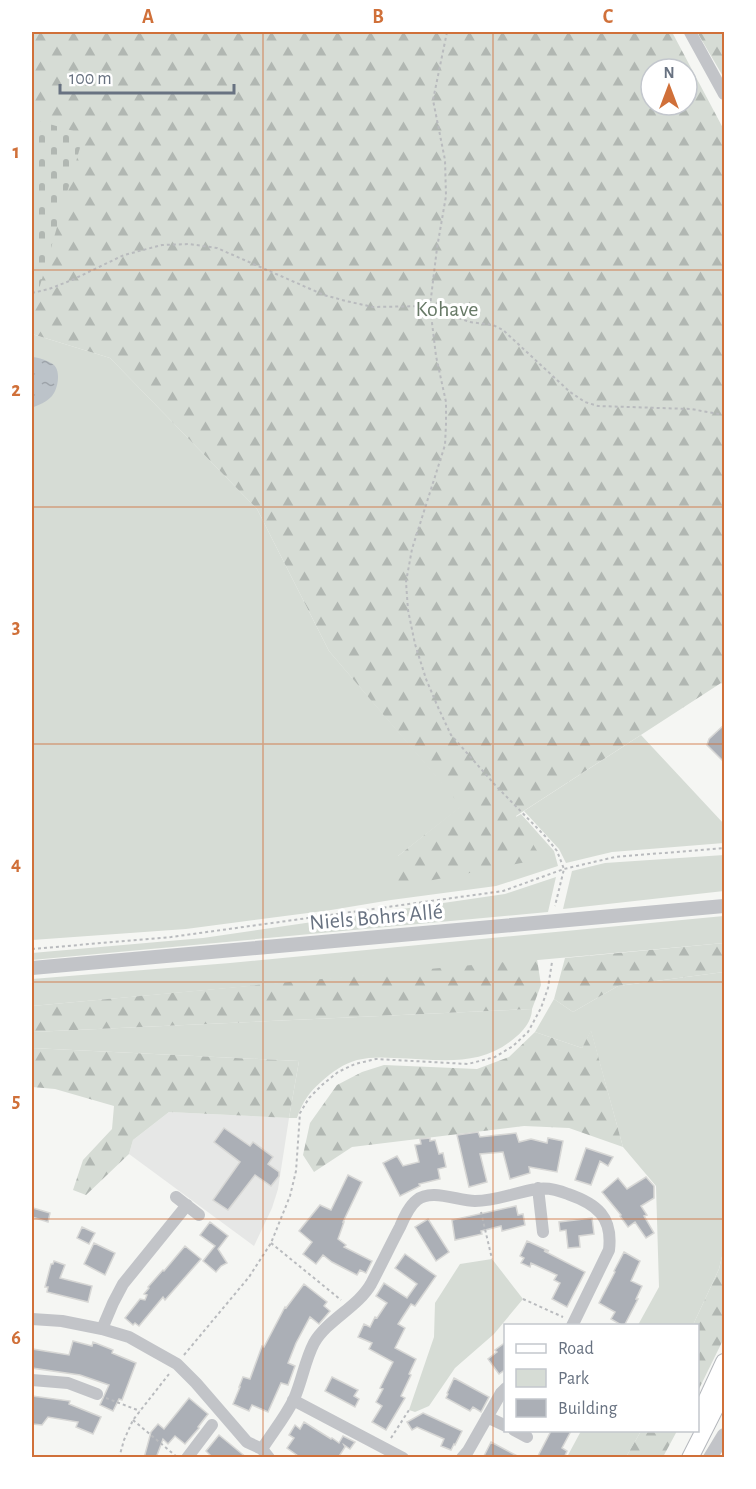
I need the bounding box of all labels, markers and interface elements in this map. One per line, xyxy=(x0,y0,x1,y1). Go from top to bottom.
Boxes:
text: A xyxy=(142,7,154,27)
text: B xyxy=(372,7,384,27)
text: C xyxy=(603,7,614,27)
scale bar xyxy=(60,57,234,95)
north arrow xyxy=(639,57,699,117)
text: N xyxy=(663,65,675,81)
text: 100 m xyxy=(69,70,112,88)
text: 1 xyxy=(12,142,20,162)
park label: Kohave xyxy=(416,298,478,320)
text: 2 xyxy=(11,380,21,400)
text: 3 xyxy=(12,617,20,637)
text: 4 xyxy=(11,854,21,874)
street label: Niels Bohrs Allé xyxy=(308,900,444,934)
text: 5 xyxy=(12,1091,20,1111)
legend xyxy=(504,1324,699,1432)
text: 6 xyxy=(11,1328,21,1348)
text: Road xyxy=(558,1340,594,1358)
text: Park xyxy=(558,1370,590,1388)
text: Building xyxy=(558,1400,618,1418)

